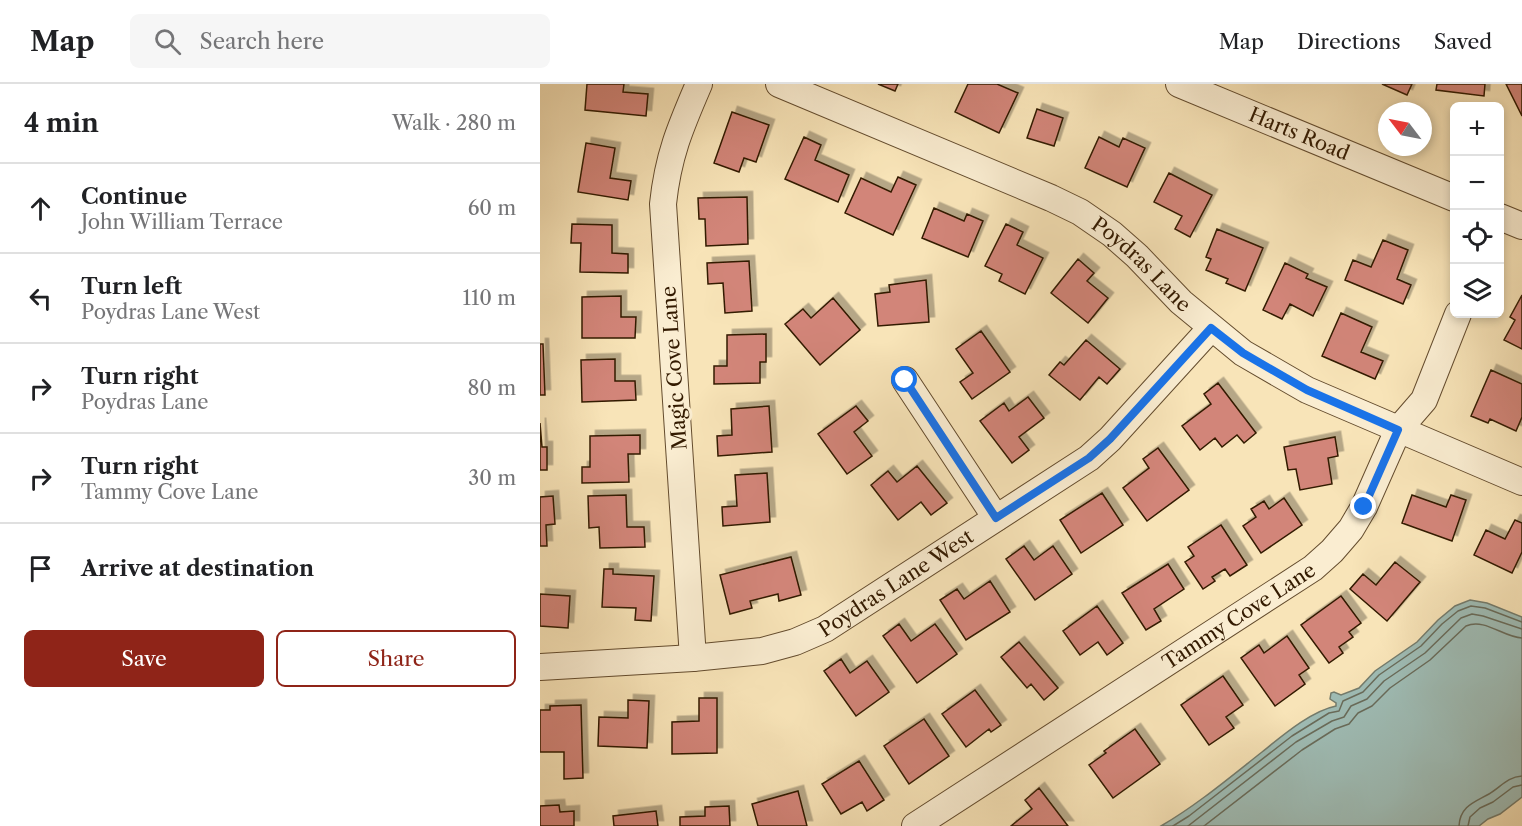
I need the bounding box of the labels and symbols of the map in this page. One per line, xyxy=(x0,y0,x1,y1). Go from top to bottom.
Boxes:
street label: Harts Road xyxy=(1245,102,1353,165)
north arrow xyxy=(1378,102,1432,156)
street label: Poydras Lane xyxy=(1087,212,1195,317)
street label: Magic Cove Lane xyxy=(656,285,692,451)
route start xyxy=(891,366,917,392)
route end xyxy=(1350,493,1376,519)
street label: Poydras Lane West xyxy=(814,524,978,642)
street label: Tammy Cove Lane xyxy=(1158,558,1320,674)

